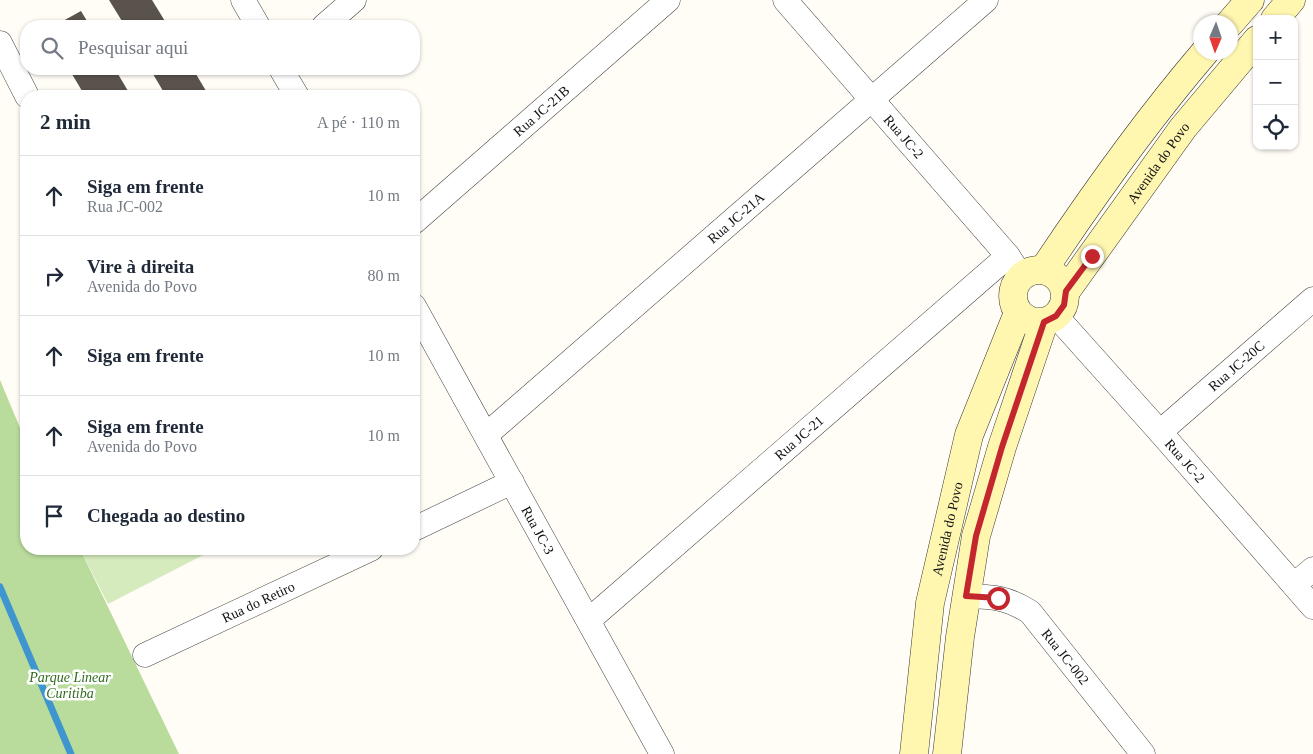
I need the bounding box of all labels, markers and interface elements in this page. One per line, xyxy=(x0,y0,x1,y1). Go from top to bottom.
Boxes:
north arrow xyxy=(1193,15,1238,60)
map controls xyxy=(1253,15,1298,150)
button: + xyxy=(1253,15,1298,60)
search box xyxy=(20,20,420,75)
icon: search xyxy=(38,34,66,62)
text: Pesquisar aqui xyxy=(78,37,188,58)
button: − xyxy=(1253,60,1298,105)
street label: Rua JC-21B xyxy=(510,82,572,139)
button: locate xyxy=(1253,105,1298,150)
text: 2 min xyxy=(40,110,91,134)
street label: Rua JC-2 xyxy=(881,112,927,161)
text: A pé · 110 m xyxy=(317,114,400,131)
street label: Avenida do Povo xyxy=(1124,119,1192,206)
text: Siga em frente xyxy=(87,176,204,197)
icon: ahead xyxy=(40,182,68,210)
text: 10 m xyxy=(368,187,400,204)
street label: Rua JC-21A xyxy=(705,189,768,246)
text: Rua JC-002 xyxy=(87,198,163,215)
route end xyxy=(1081,245,1104,268)
text: Vire à direita xyxy=(87,256,194,277)
icon: right xyxy=(40,262,68,290)
text: 80 m xyxy=(368,267,400,284)
text: Avenida do Povo xyxy=(87,278,197,295)
street label: Rua JC-20C xyxy=(1205,337,1267,394)
icon: ahead xyxy=(40,342,68,370)
text: Siga em frente xyxy=(87,345,204,366)
text: 10 m xyxy=(368,347,400,364)
street label: Rua JC-21 xyxy=(771,412,826,463)
text: Siga em frente xyxy=(87,416,204,437)
icon: ahead xyxy=(40,422,68,450)
text: 10 m xyxy=(368,427,400,444)
street label: Rua JC-2 xyxy=(1162,436,1208,485)
text: Avenida do Povo xyxy=(87,438,197,455)
street label: Avenida do Povo xyxy=(929,480,965,577)
icon: arrive xyxy=(40,502,68,530)
street label: Rua JC-3 xyxy=(519,503,557,557)
text: Chegada ao destino xyxy=(87,505,245,526)
street label: Rua do Retiro xyxy=(219,578,297,625)
route start xyxy=(987,587,1010,610)
street label: Rua JC-002 xyxy=(1039,626,1092,687)
park label: Parque Linear Curitiba xyxy=(28,670,111,701)

